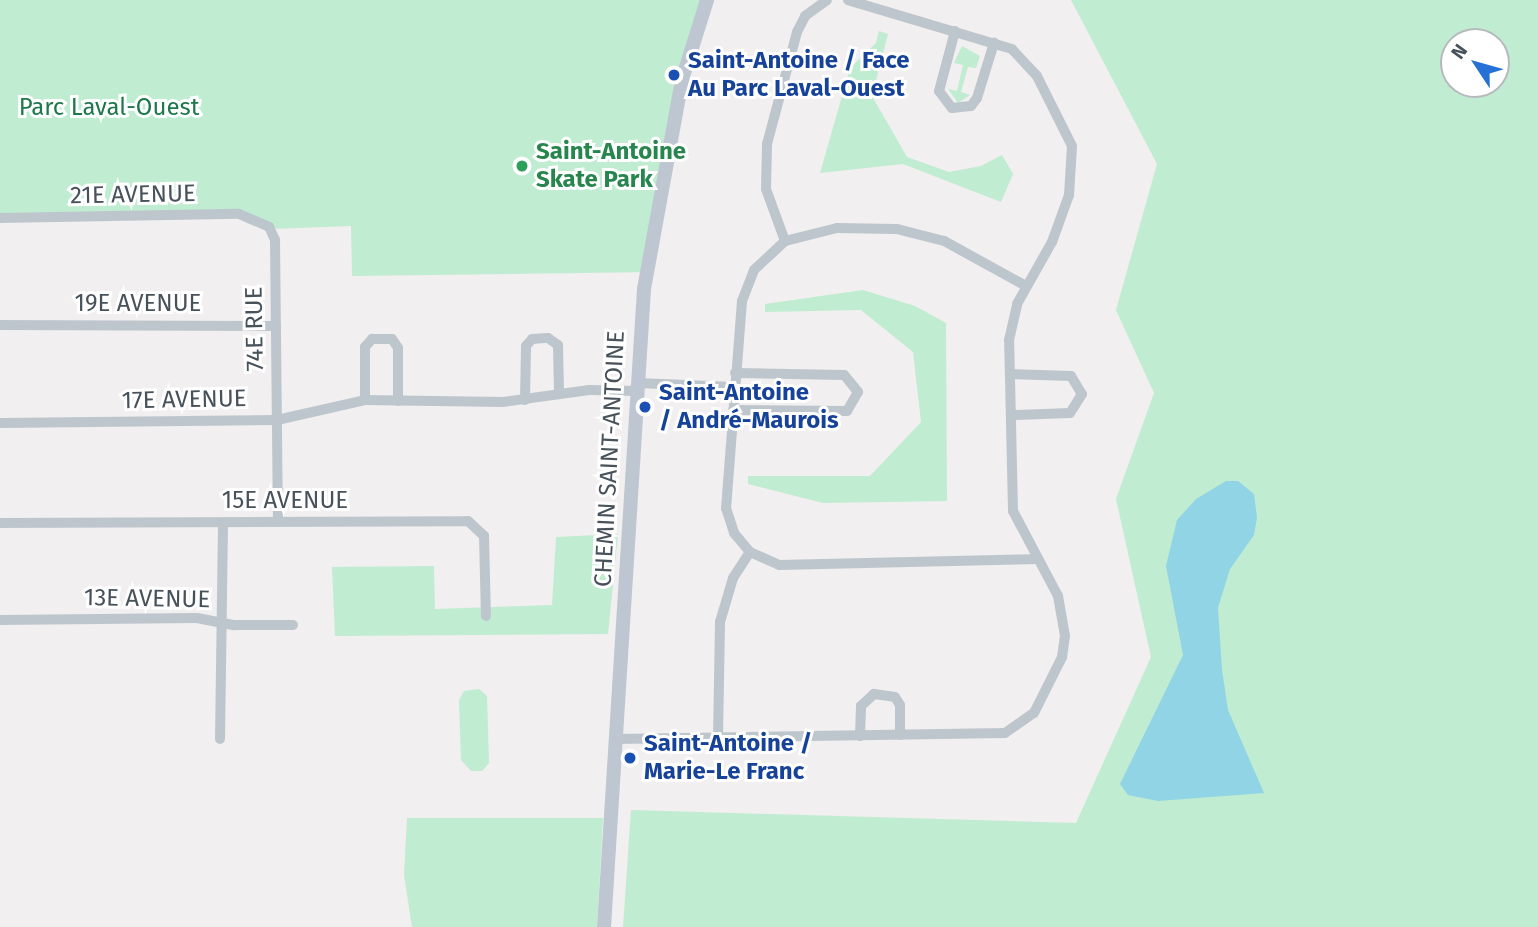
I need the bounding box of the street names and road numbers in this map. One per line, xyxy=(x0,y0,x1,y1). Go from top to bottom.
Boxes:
street label: 21E AVENUE xyxy=(70,180,196,210)
street label: 74E RUE xyxy=(240,286,270,372)
street label: 19E AVENUE xyxy=(75,290,201,318)
street label: CHEMIN SAINT-ANTOINE xyxy=(589,330,631,588)
street label: 17E AVENUE xyxy=(121,385,247,415)
street label: 15E AVENUE xyxy=(222,487,348,515)
street label: 13E AVENUE xyxy=(84,584,210,614)

